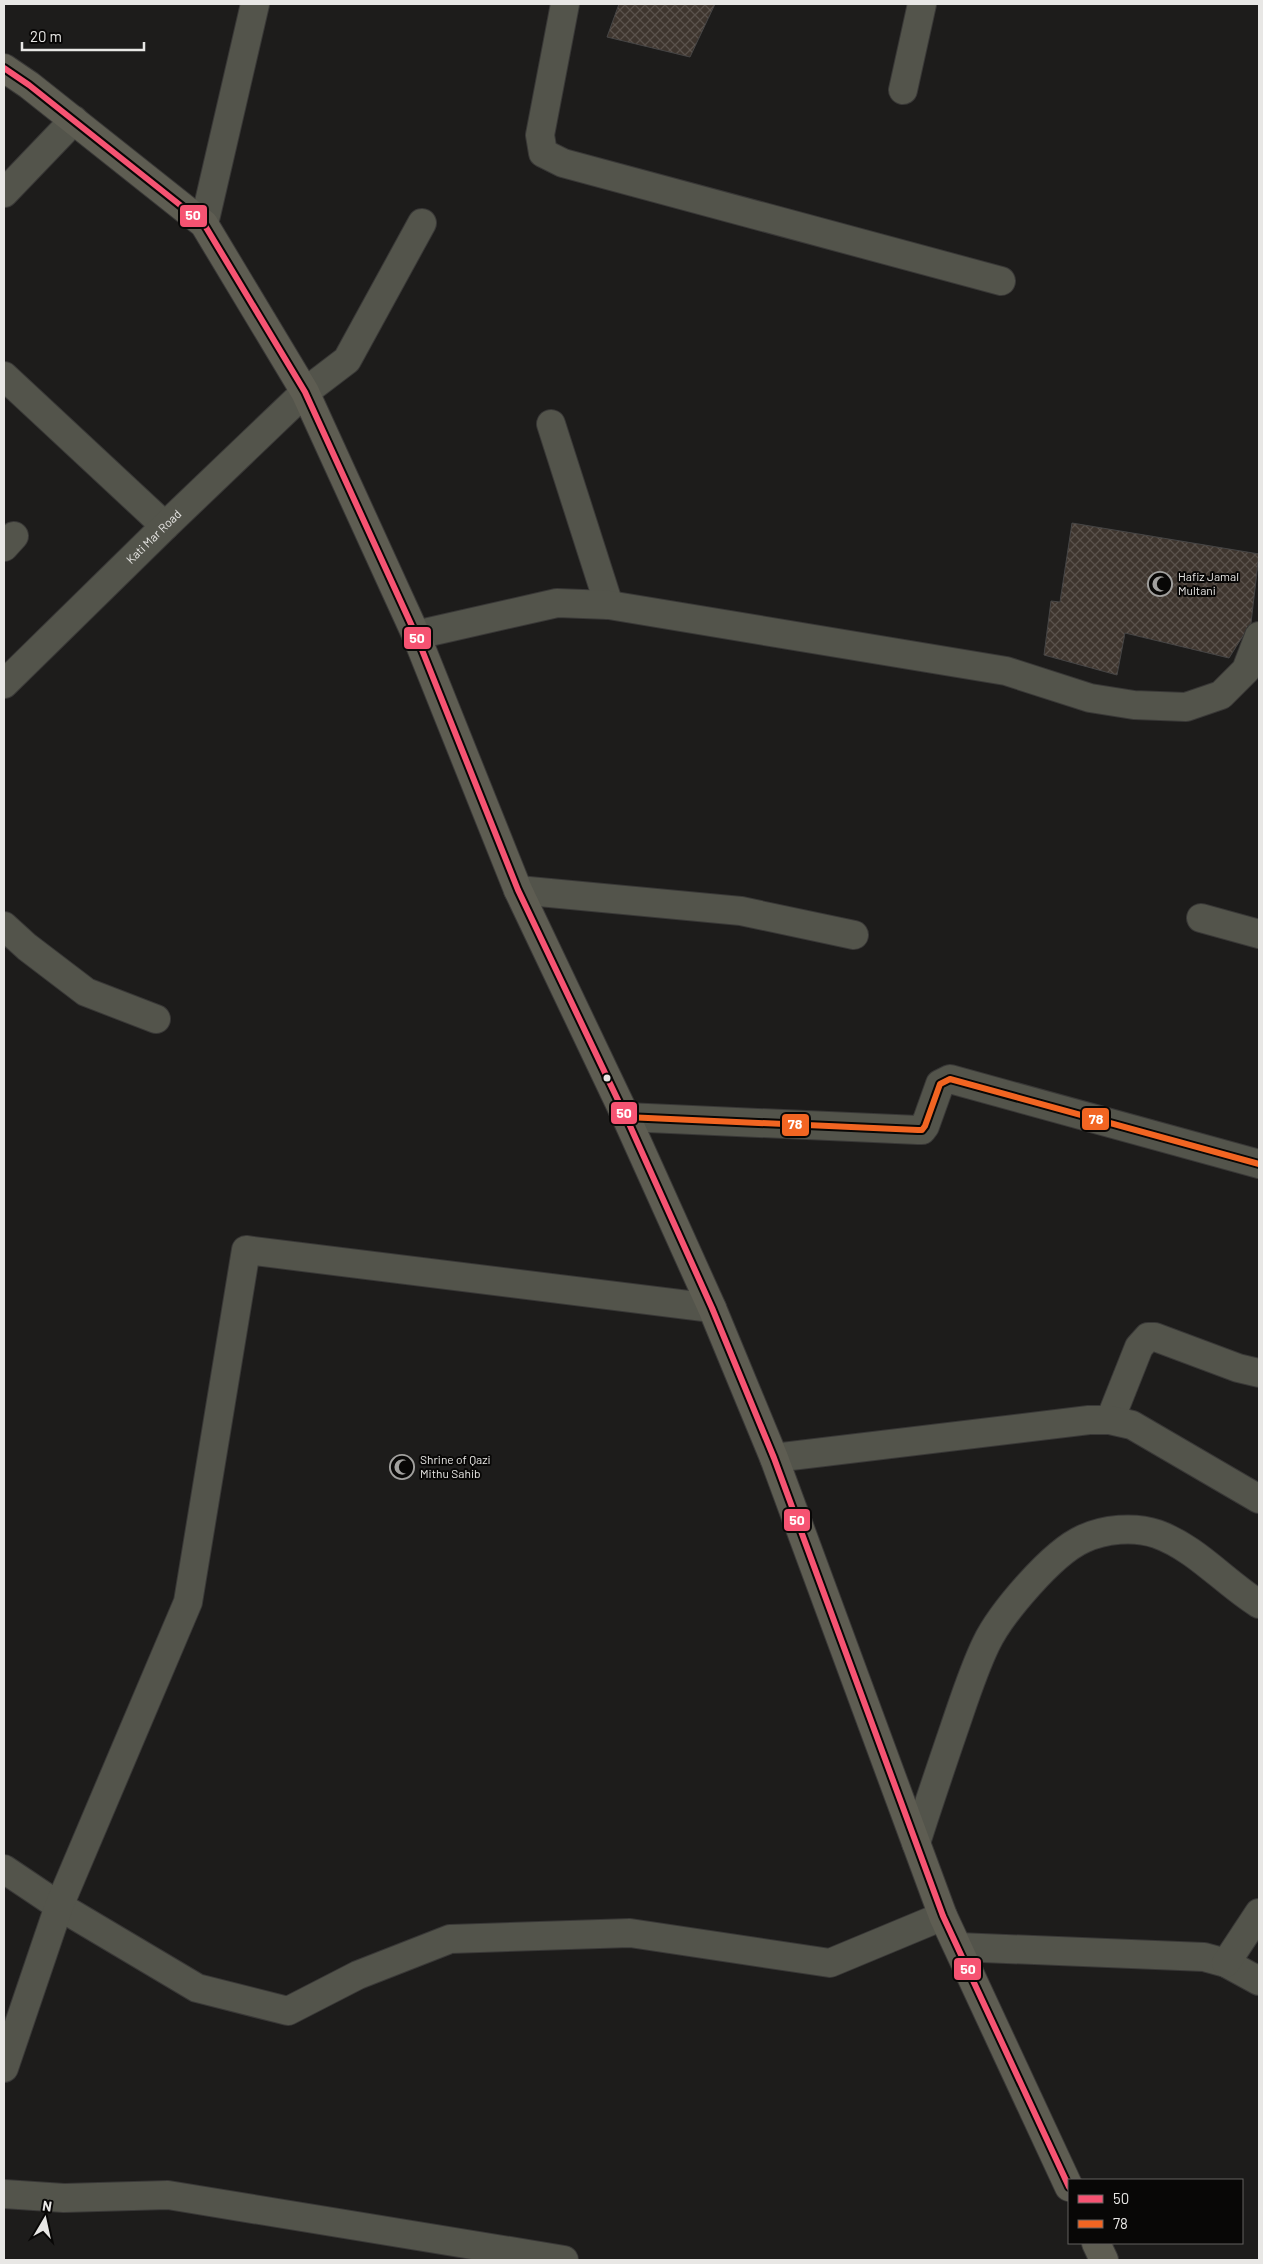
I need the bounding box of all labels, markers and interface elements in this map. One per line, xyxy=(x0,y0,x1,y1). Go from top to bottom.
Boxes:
scale bar xyxy=(22,20,145,52)
text: 20 m xyxy=(30,27,62,45)
line badge: 50 xyxy=(179,204,208,228)
text: 50 xyxy=(185,206,201,223)
street label: Kati Mar Road xyxy=(123,506,184,566)
place label: Hafiz Jamal Multani xyxy=(1178,569,1239,597)
mosque icon: Hafiz Jamal Multani xyxy=(1147,571,1173,597)
line badge: 50 xyxy=(403,626,432,650)
text: 50 xyxy=(409,629,425,646)
unlabelled marker xyxy=(602,1073,612,1083)
line badge: 50 xyxy=(610,1101,638,1125)
text: 50 xyxy=(616,1104,632,1121)
line badge: 78 xyxy=(1081,1107,1110,1131)
text: 78 xyxy=(1089,1110,1104,1127)
line badge: 78 xyxy=(781,1113,810,1137)
text: 78 xyxy=(788,1115,803,1132)
place label: Shrine of Qazi Mithu Sahib xyxy=(420,1452,491,1480)
mosque icon: Shrine of Qazi Mithu Sahib xyxy=(389,1454,415,1480)
line badge: 50 xyxy=(783,1508,811,1532)
text: 50 xyxy=(789,1511,805,1528)
line badge: 50 xyxy=(953,1957,982,1981)
text: 50 xyxy=(960,1960,976,1977)
legend xyxy=(1068,2179,1243,2244)
text: 50 xyxy=(1113,2189,1129,2207)
north arrow xyxy=(20,2194,70,2244)
text: N xyxy=(41,2197,53,2215)
text: 78 xyxy=(1113,2214,1128,2232)

